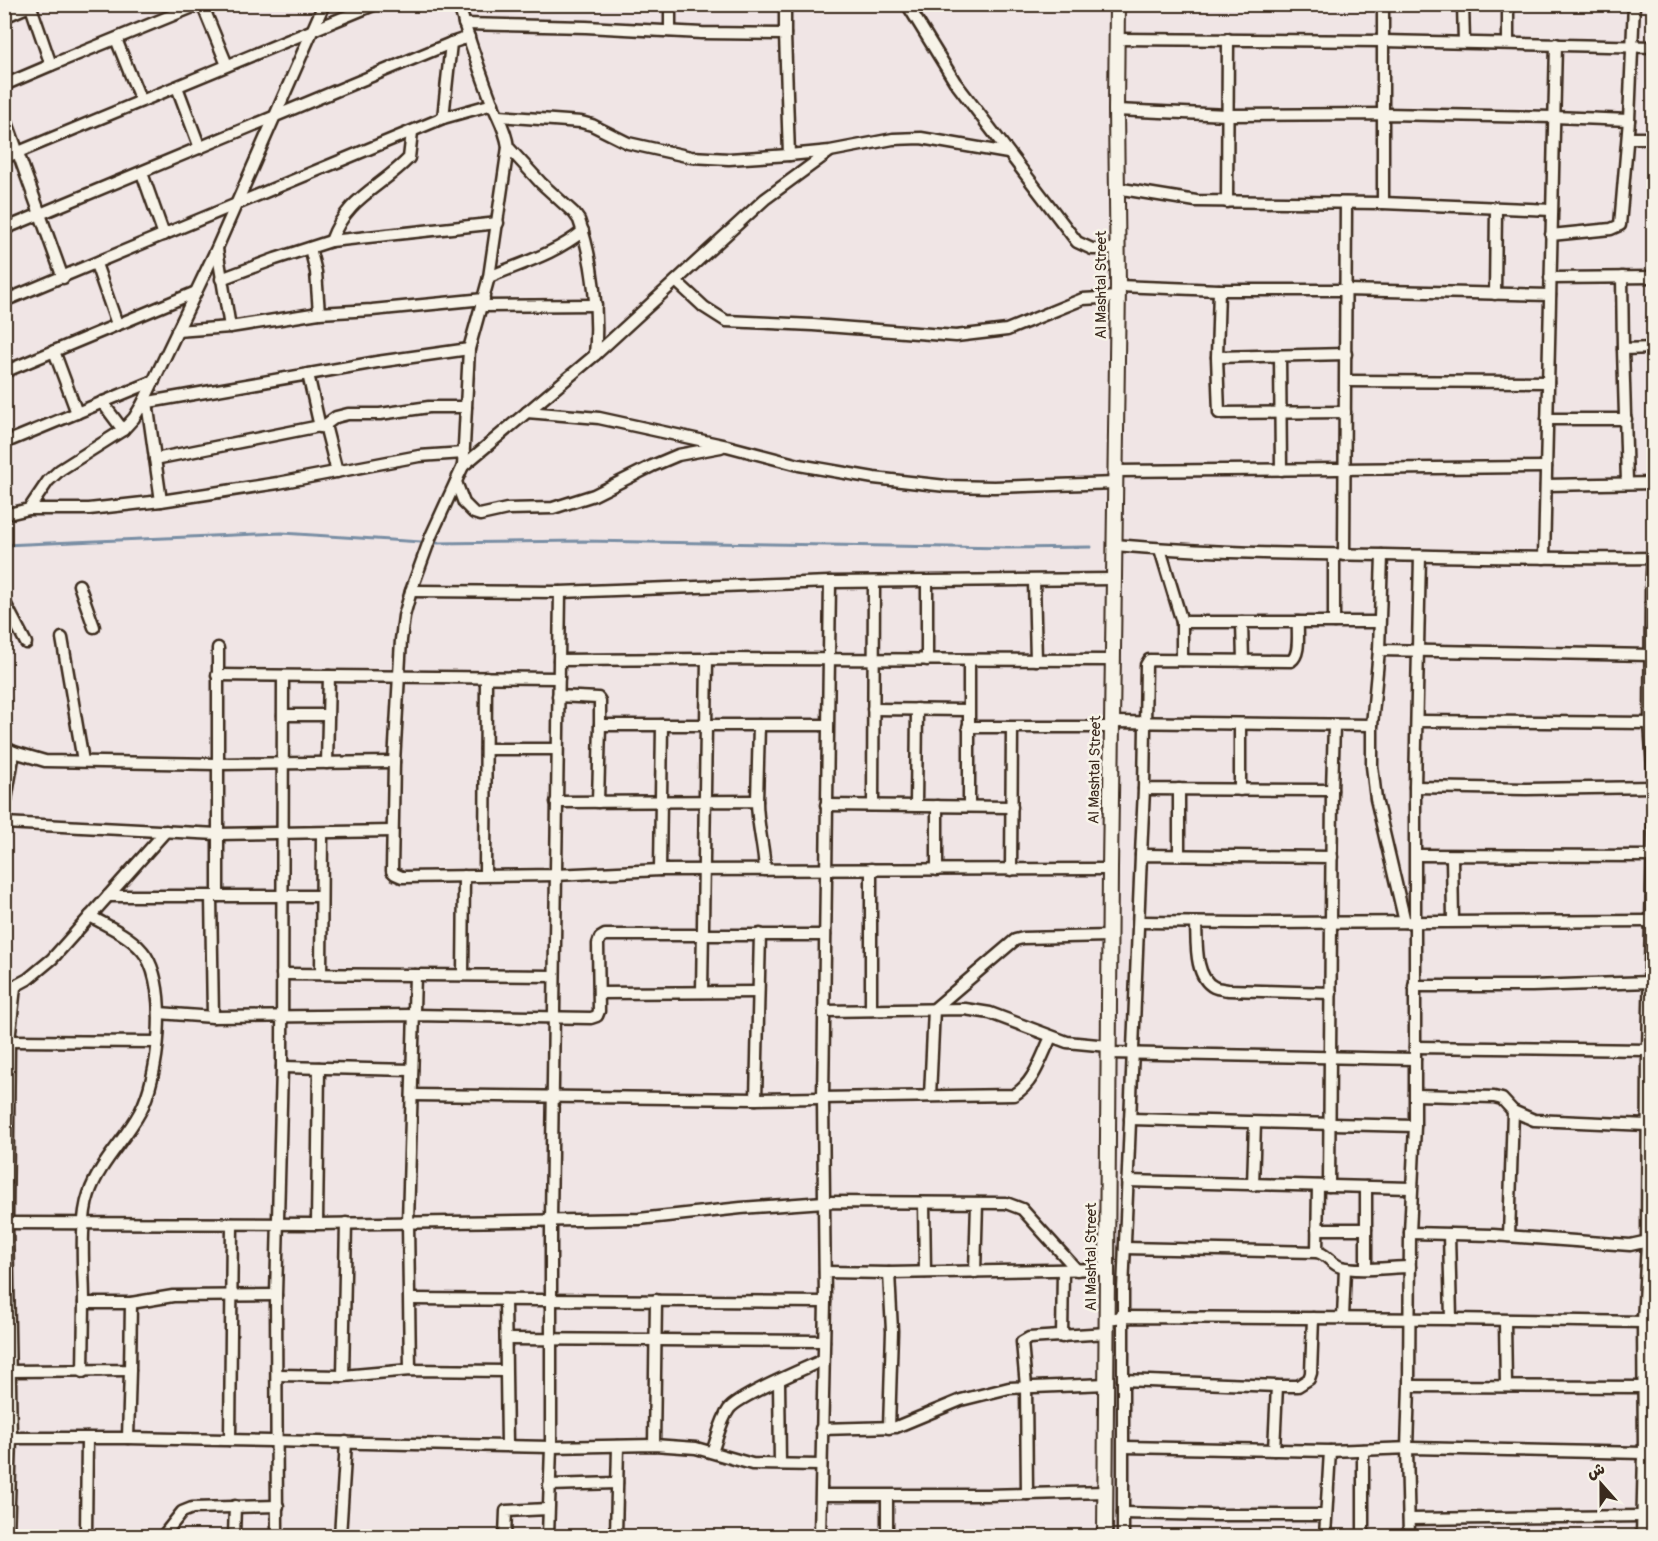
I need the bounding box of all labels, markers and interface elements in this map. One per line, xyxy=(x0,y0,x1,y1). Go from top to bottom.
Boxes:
street label: Al Mashtal Street xyxy=(1092,230,1111,339)
street label: Al Mashtal Street xyxy=(1085,715,1105,824)
street label: Al Mashtal Street xyxy=(1082,1202,1101,1311)
north arrow xyxy=(1571,1454,1631,1514)
text: ش xyxy=(1584,1458,1608,1483)

